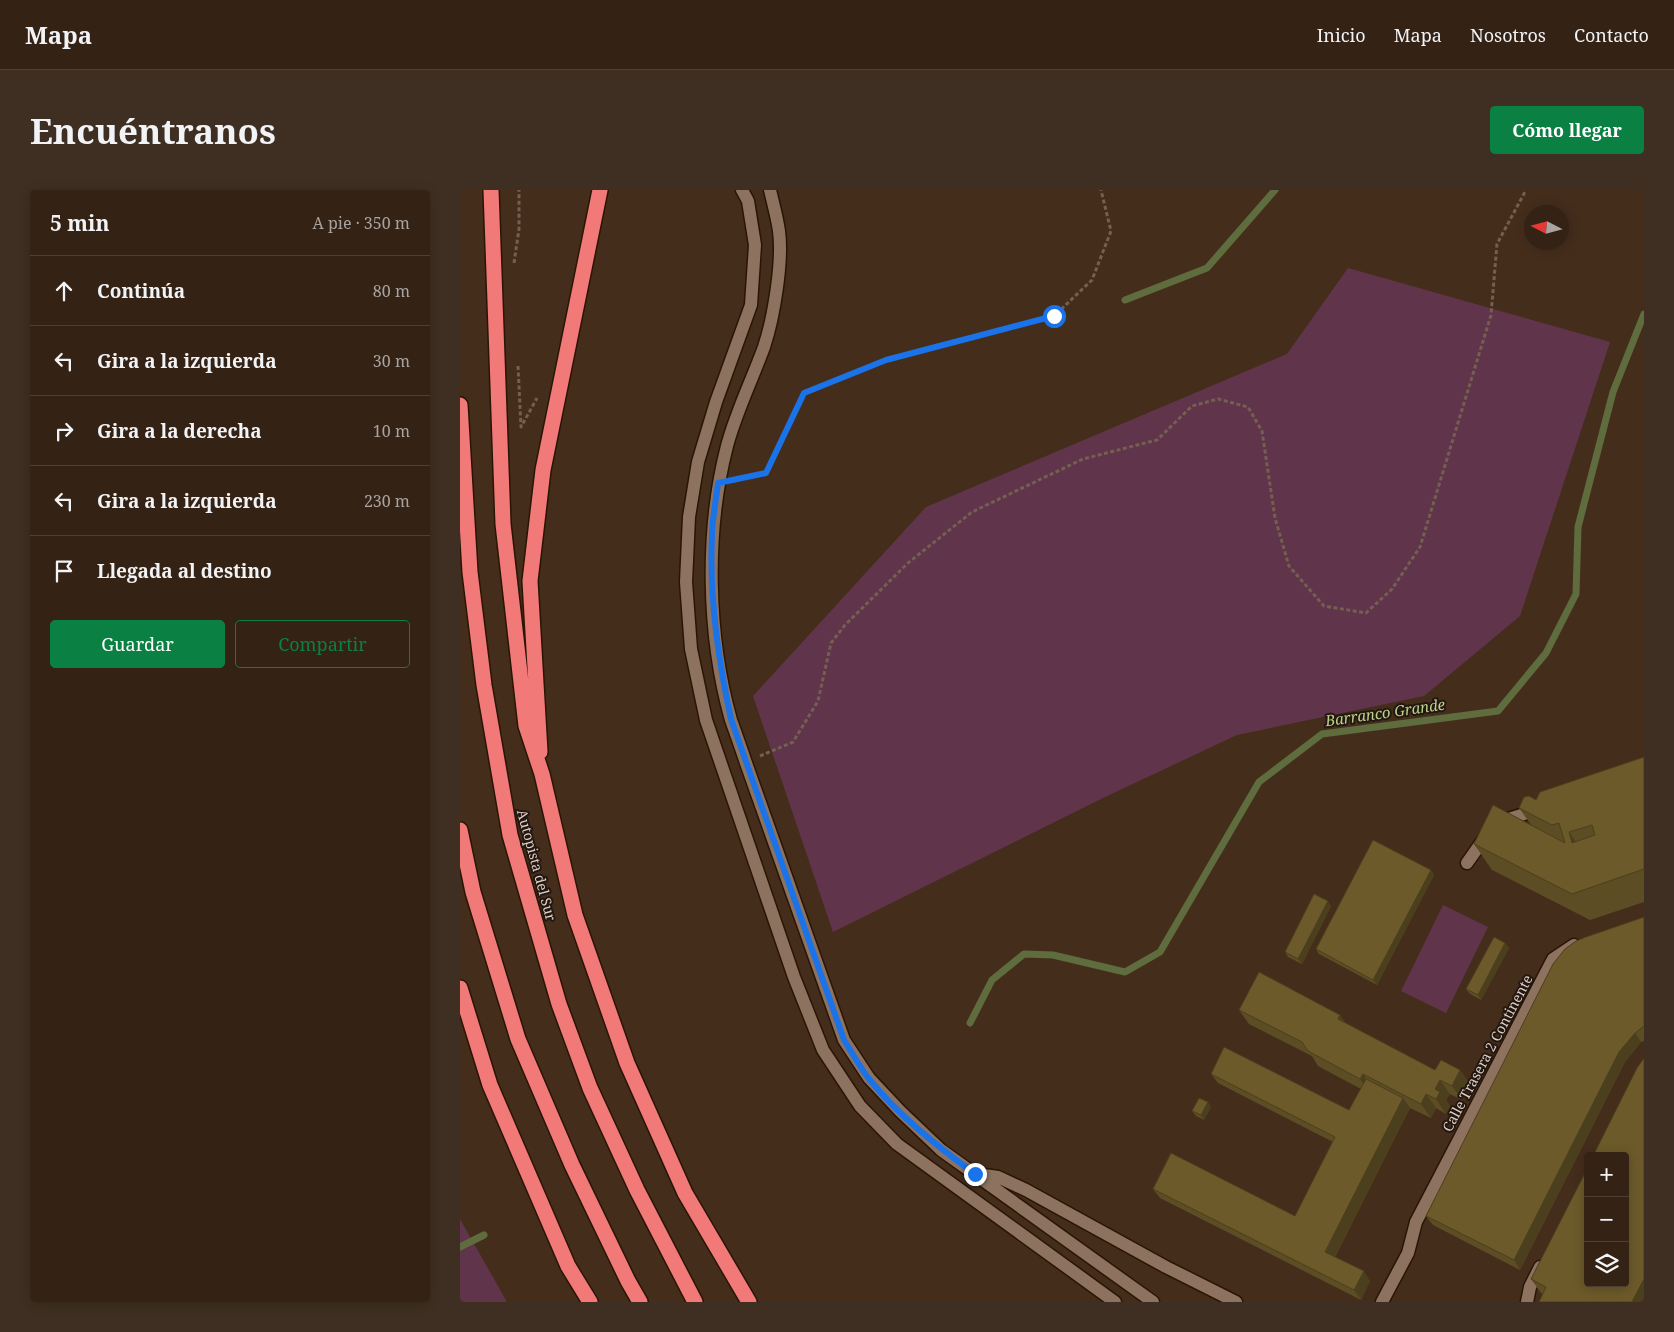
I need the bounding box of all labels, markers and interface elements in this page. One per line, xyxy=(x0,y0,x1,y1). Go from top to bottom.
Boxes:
text: Mapa xyxy=(25,18,92,51)
text: Inicio xyxy=(1317,23,1366,47)
text: Mapa xyxy=(1394,23,1442,47)
text: Nosotros xyxy=(1470,23,1546,47)
text: Contacto xyxy=(1574,23,1649,47)
button: Cómo llegar xyxy=(1490,106,1644,154)
text: Encuéntranos xyxy=(30,107,276,154)
north arrow xyxy=(1524,205,1569,250)
text: 5 min xyxy=(50,209,109,237)
text: A pie · 350 m xyxy=(313,212,410,234)
icon: ahead xyxy=(50,277,78,305)
text: Continúa xyxy=(97,278,185,304)
text: 80 m xyxy=(373,280,410,302)
route start xyxy=(1043,305,1066,328)
icon: left xyxy=(50,347,78,375)
text: Gira a la izquierda xyxy=(97,348,277,374)
text: 30 m xyxy=(373,350,410,372)
icon: right xyxy=(50,417,78,445)
text: Gira a la derecha xyxy=(97,418,262,444)
text: 10 m xyxy=(373,420,410,442)
icon: left xyxy=(50,487,78,515)
text: Gira a la izquierda xyxy=(97,488,277,514)
text: 230 m xyxy=(364,490,410,512)
icon: arrive xyxy=(50,557,78,585)
text: Llegada al destino xyxy=(97,558,272,584)
button: Guardar xyxy=(50,620,225,668)
button: Compartir xyxy=(235,620,410,668)
water label: Barranco Grande xyxy=(1323,694,1447,730)
street label: Autopista del Sur xyxy=(513,807,561,923)
street label: Calle Trasera 2 Continente xyxy=(1437,971,1537,1135)
map controls xyxy=(1584,1152,1629,1287)
button: + xyxy=(1584,1152,1629,1197)
route end xyxy=(964,1163,987,1186)
button: − xyxy=(1584,1197,1629,1242)
button: layers xyxy=(1584,1242,1629,1287)

